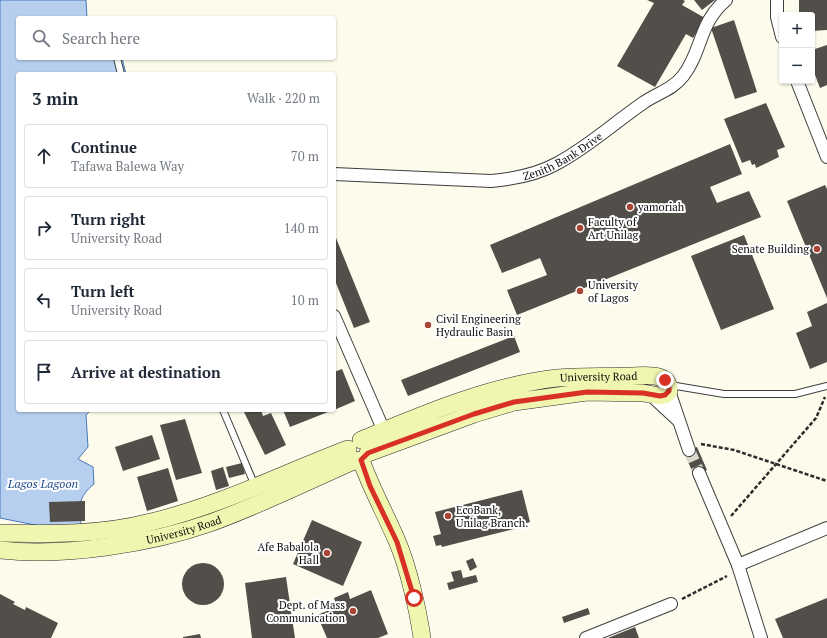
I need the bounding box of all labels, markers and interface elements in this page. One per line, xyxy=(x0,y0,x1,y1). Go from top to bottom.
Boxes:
map controls xyxy=(779,12,815,84)
button: + xyxy=(779,12,815,48)
search box xyxy=(16,16,336,60)
icon: search xyxy=(30,27,52,49)
text: Search here xyxy=(62,28,140,48)
button: − xyxy=(779,48,815,84)
text: 3 min xyxy=(32,87,79,110)
text: Walk · 220 m xyxy=(247,89,320,107)
street label: Zenith Bank Drive xyxy=(521,129,605,183)
text: Continue xyxy=(71,137,137,157)
icon: ahead xyxy=(33,145,55,167)
text: 70 m xyxy=(291,147,319,165)
text: Tafawa Balewa Way xyxy=(71,157,184,175)
place label: yamoriah xyxy=(637,200,685,214)
marker: yamoriah xyxy=(625,202,635,212)
text: Turn right xyxy=(71,209,146,229)
place label: Faculty of Art Unilag xyxy=(588,215,639,242)
icon: right xyxy=(33,217,55,239)
text: 140 m xyxy=(284,219,319,237)
marker: Faculty of Art Unilag xyxy=(575,223,585,233)
text: University Road xyxy=(71,229,162,247)
place label: Senate Building xyxy=(732,242,809,256)
marker: Senate Building xyxy=(812,244,822,254)
place label: University of Lagos xyxy=(588,278,639,305)
text: Turn left xyxy=(71,281,135,301)
marker: University of Lagos xyxy=(575,286,585,296)
icon: left xyxy=(33,289,55,311)
text: 10 m xyxy=(291,291,319,309)
text: University Road xyxy=(71,301,162,319)
place label: Civil Engineering Hydraulic Basin xyxy=(436,312,521,339)
marker: Civil Engineering Hydraulic Basin xyxy=(423,320,433,330)
icon: arrive xyxy=(33,361,55,383)
text: Arrive at destination xyxy=(71,362,221,382)
street label: University Road xyxy=(560,369,638,385)
route end xyxy=(656,371,674,389)
water label: Lagos Lagoon xyxy=(7,476,78,491)
place label: EcoBank, Unilag Branch. xyxy=(456,503,528,530)
marker: EcoBank, Unilag Branch. xyxy=(443,511,453,521)
street label: University Road xyxy=(145,512,223,547)
place label: Afe Babalola Hall xyxy=(258,540,319,567)
marker: Afe Babalola Hall xyxy=(322,548,332,558)
route start xyxy=(405,589,423,607)
place label: Dept. of Mass Communication xyxy=(266,598,345,625)
marker: Dept. of Mass Communication xyxy=(348,606,358,616)

